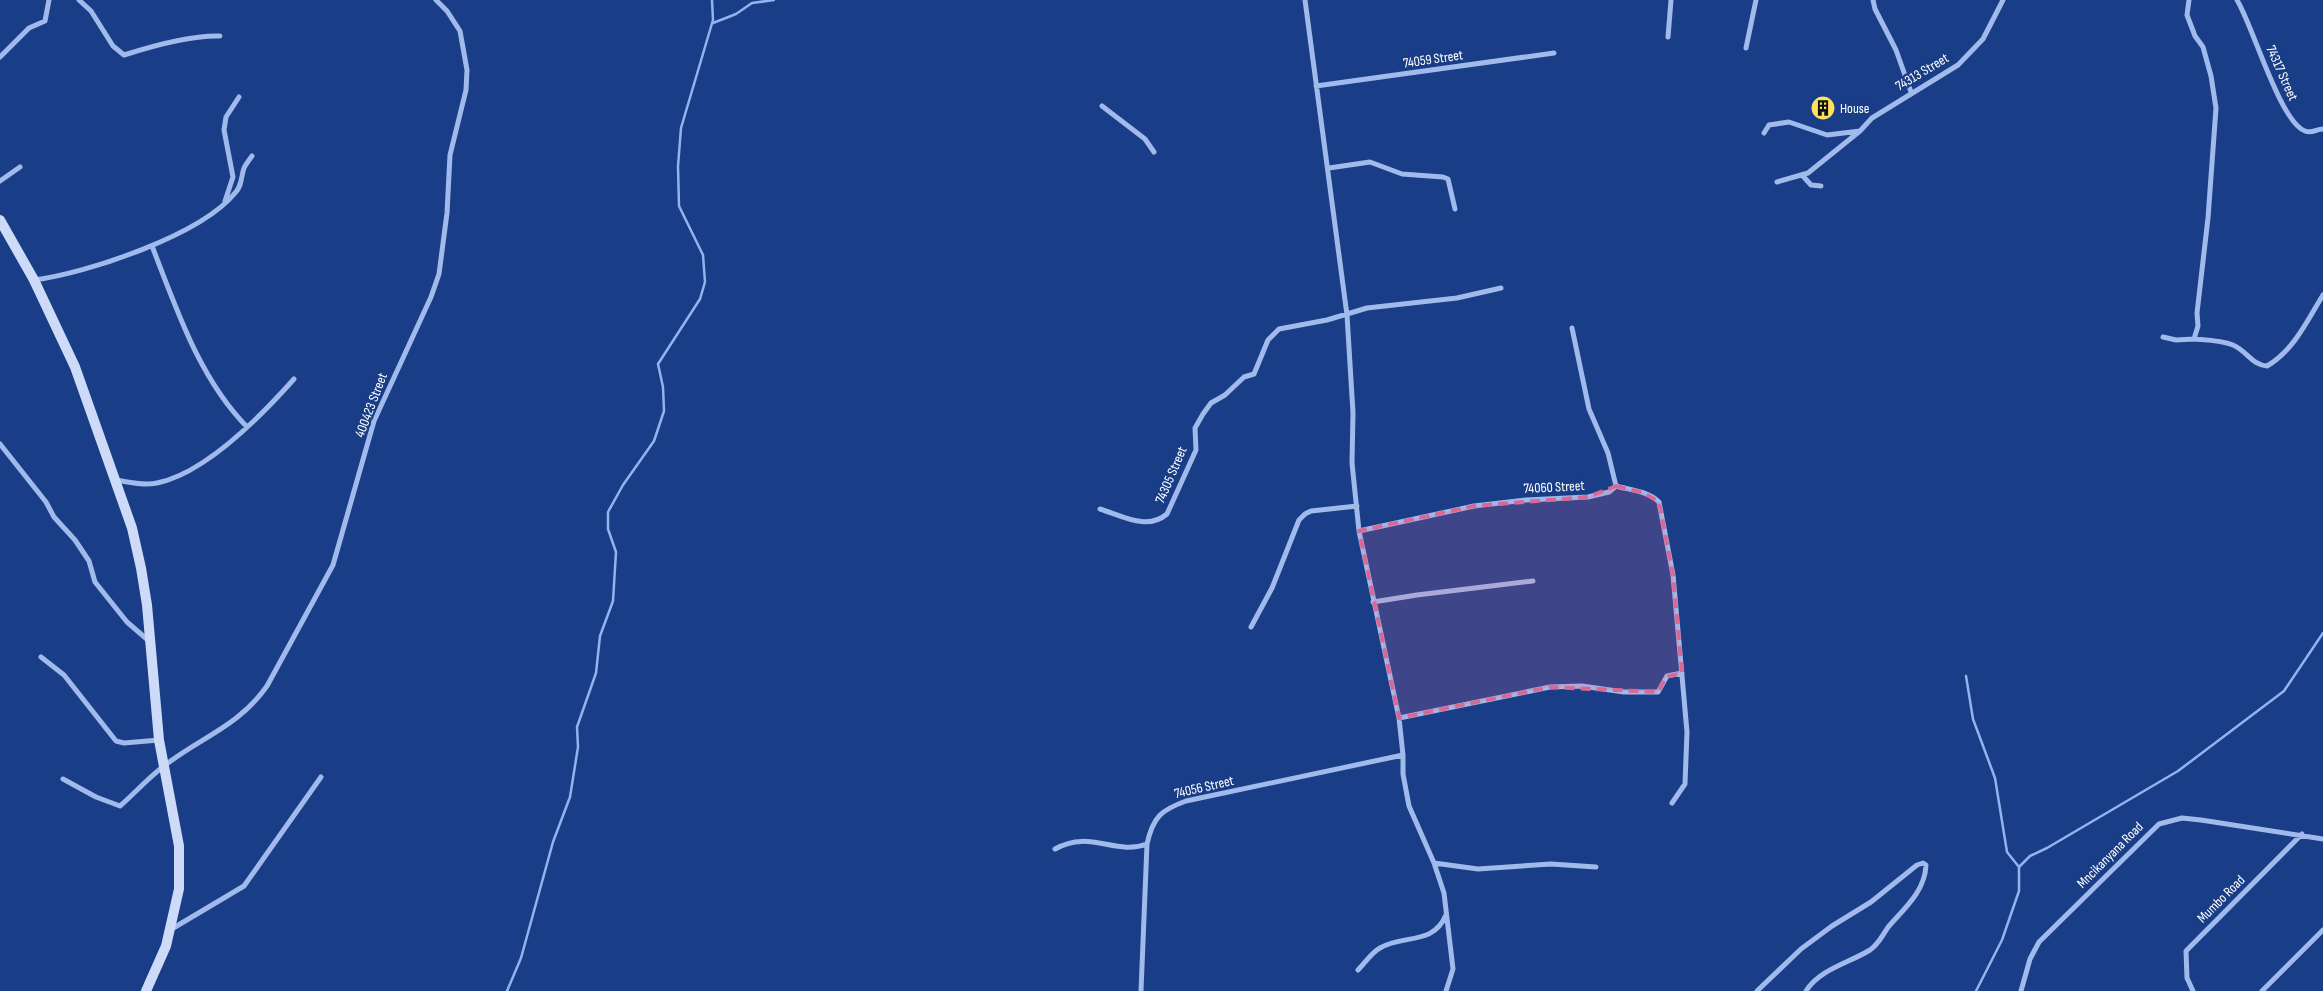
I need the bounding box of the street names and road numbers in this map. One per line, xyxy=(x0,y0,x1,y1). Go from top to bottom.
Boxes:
street label: 74317 Street xyxy=(2262,43,2302,103)
street label: 74059 Street xyxy=(1402,46,1464,72)
street label: 74313 Street xyxy=(1892,49,1952,95)
street label: 400423 Street xyxy=(351,370,391,440)
street label: 74305 Street xyxy=(1151,444,1191,506)
street label: 74060 Street xyxy=(1523,477,1585,497)
street label: 74056 Street xyxy=(1173,772,1235,802)
street label: Mncikanyana Road xyxy=(2073,818,2147,892)
street label: Mumbo Road xyxy=(2194,872,2248,926)

